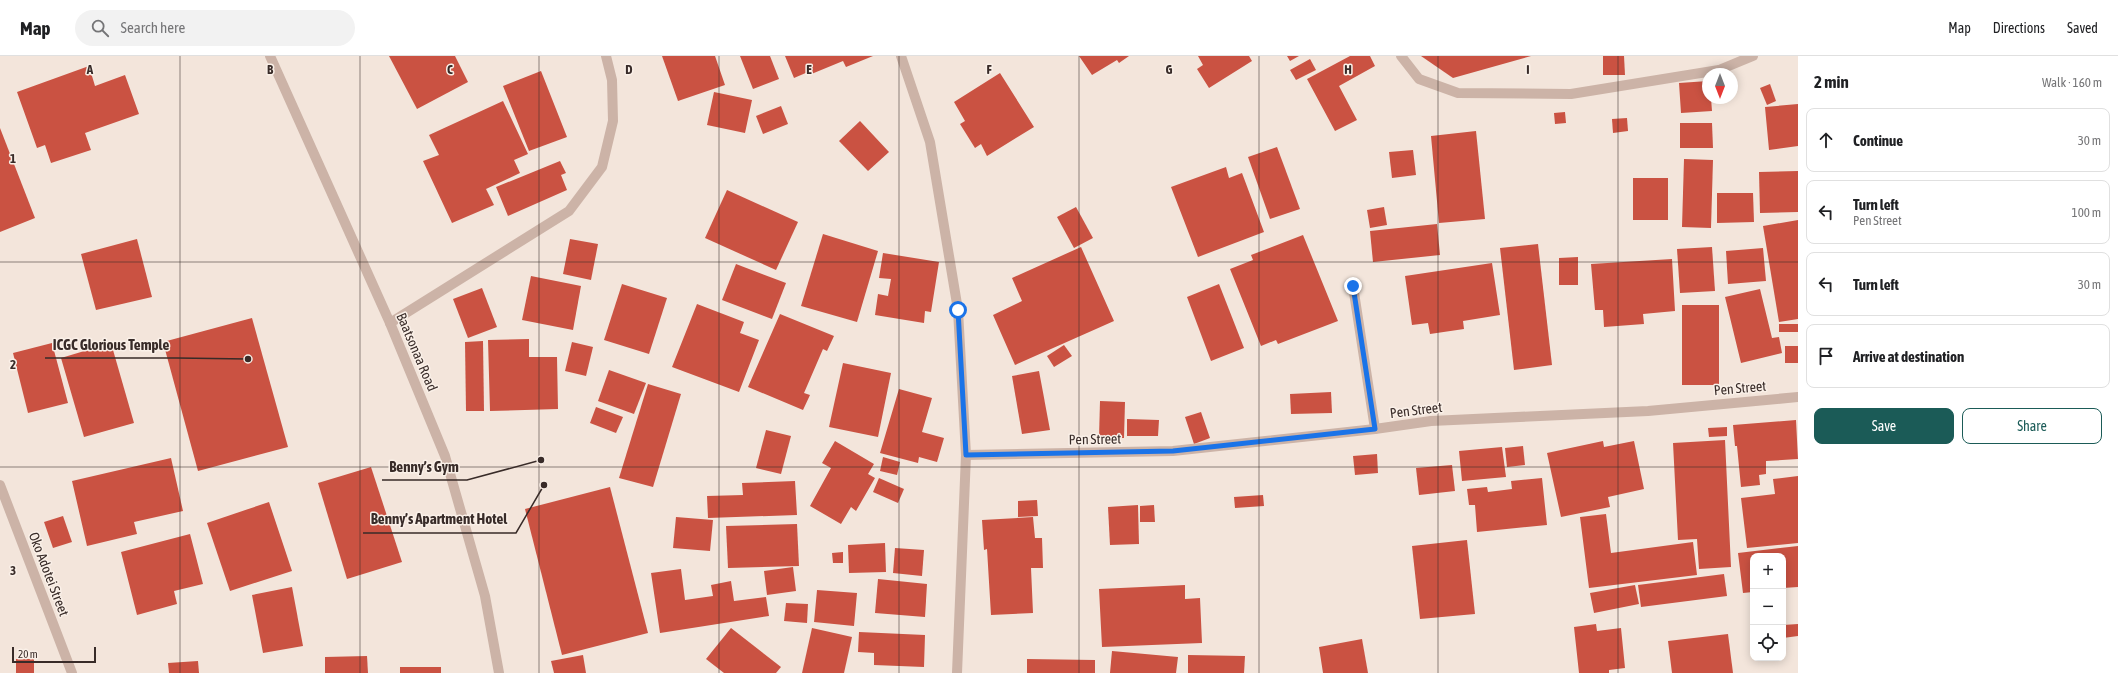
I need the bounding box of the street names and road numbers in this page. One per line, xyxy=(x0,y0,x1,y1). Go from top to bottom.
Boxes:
street label: Baatsonaa Road xyxy=(393,310,441,394)
street label: Pen Street xyxy=(1713,378,1767,398)
street label: Pen Street xyxy=(1389,399,1443,421)
street label: Pen Street xyxy=(1069,431,1121,447)
street label: Oko Adotei Street xyxy=(26,530,72,618)

